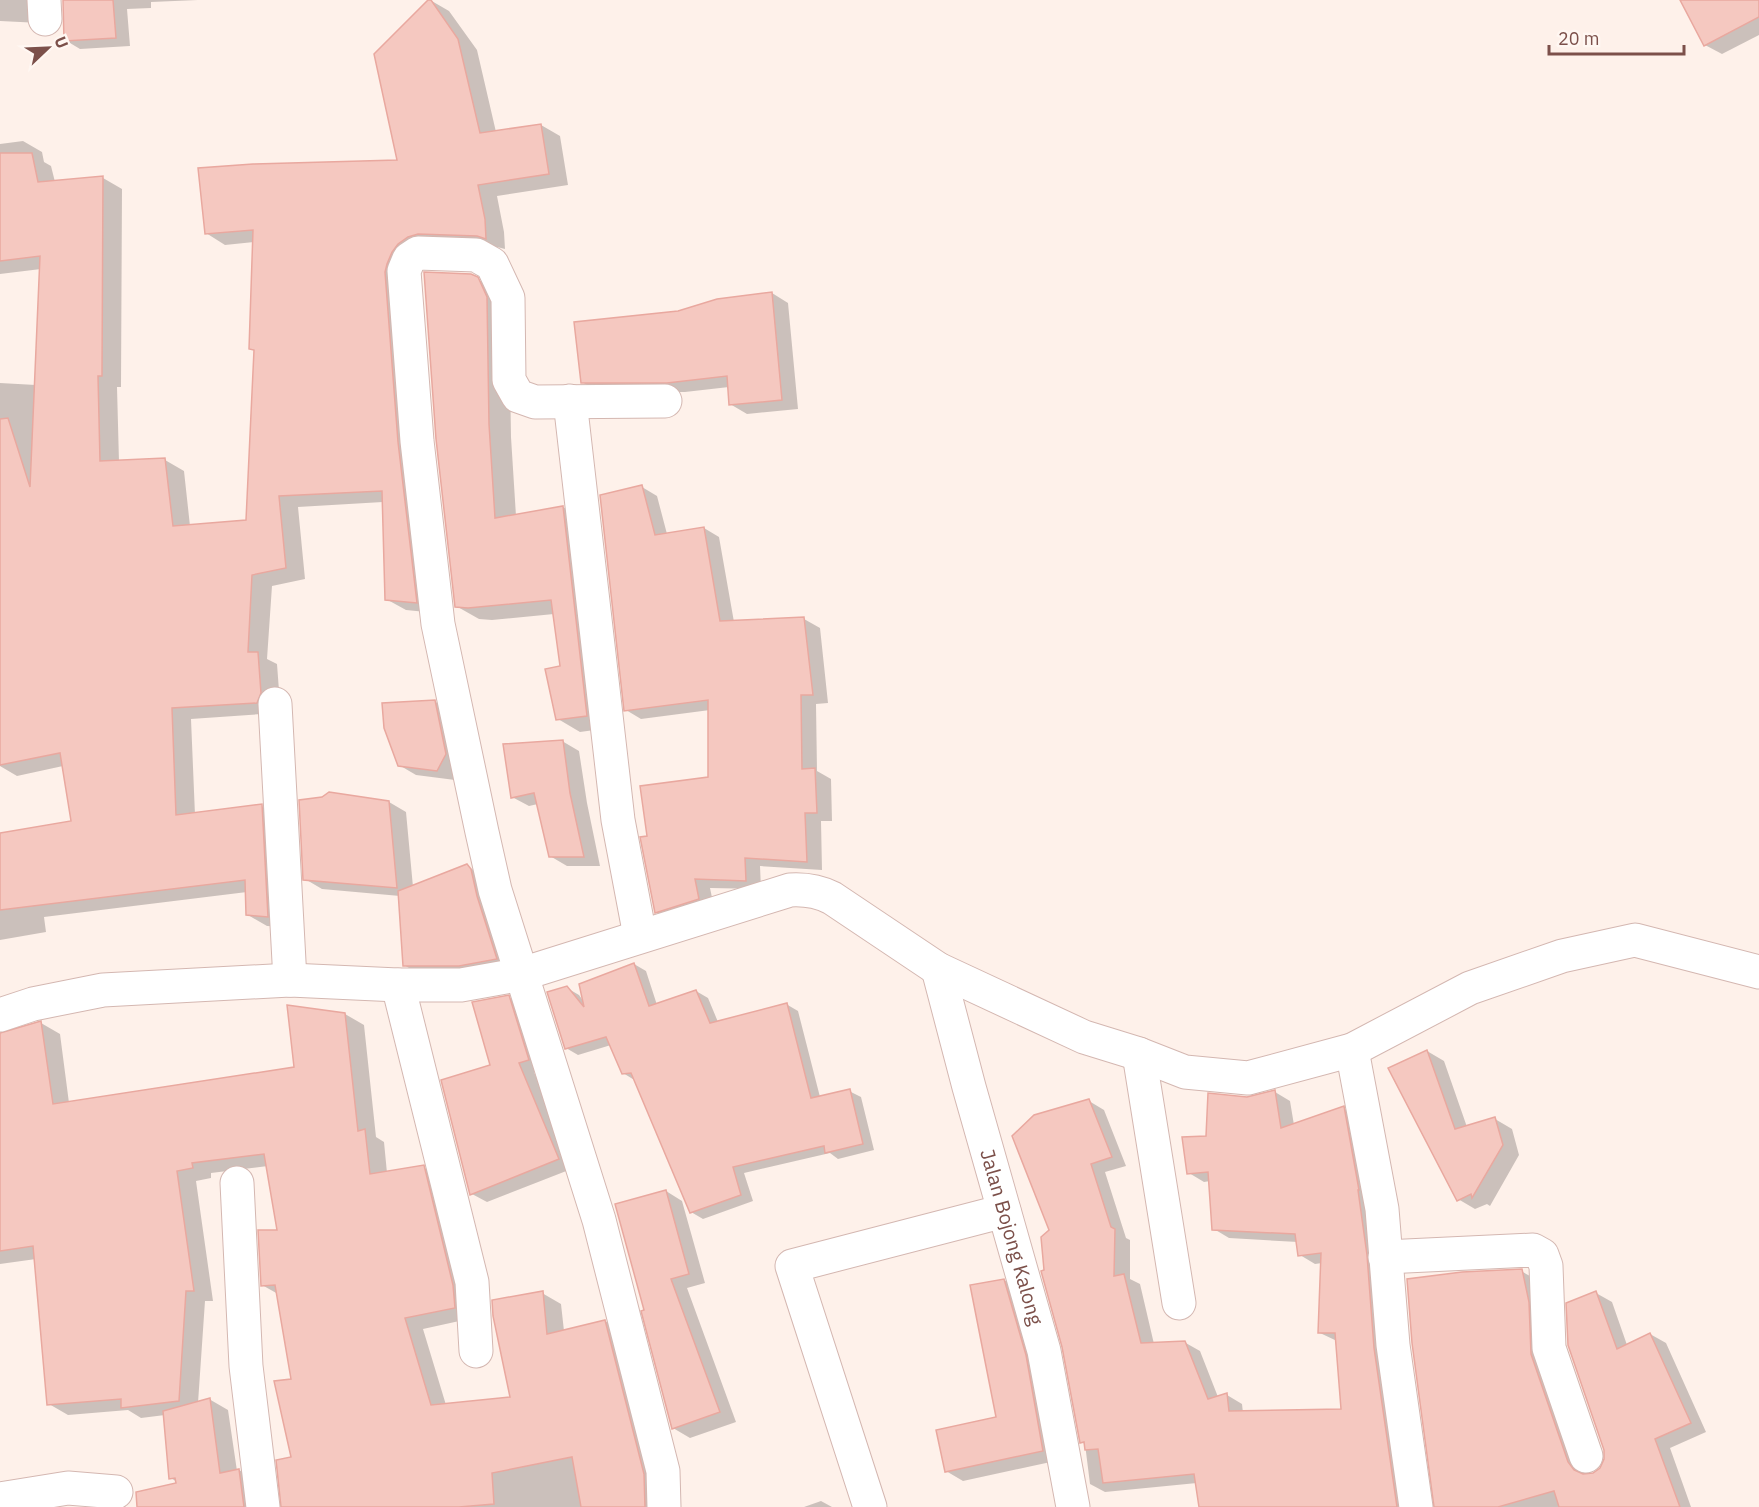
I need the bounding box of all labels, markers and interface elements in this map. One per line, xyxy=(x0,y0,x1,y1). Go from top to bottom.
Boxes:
north arrow xyxy=(18,18,78,78)
scale bar xyxy=(1549,18,1684,56)
text: 20 m xyxy=(1558,27,1600,50)
text: U xyxy=(50,33,73,51)
street label: Jalan Bojong Kalong xyxy=(974,1146,1050,1329)

